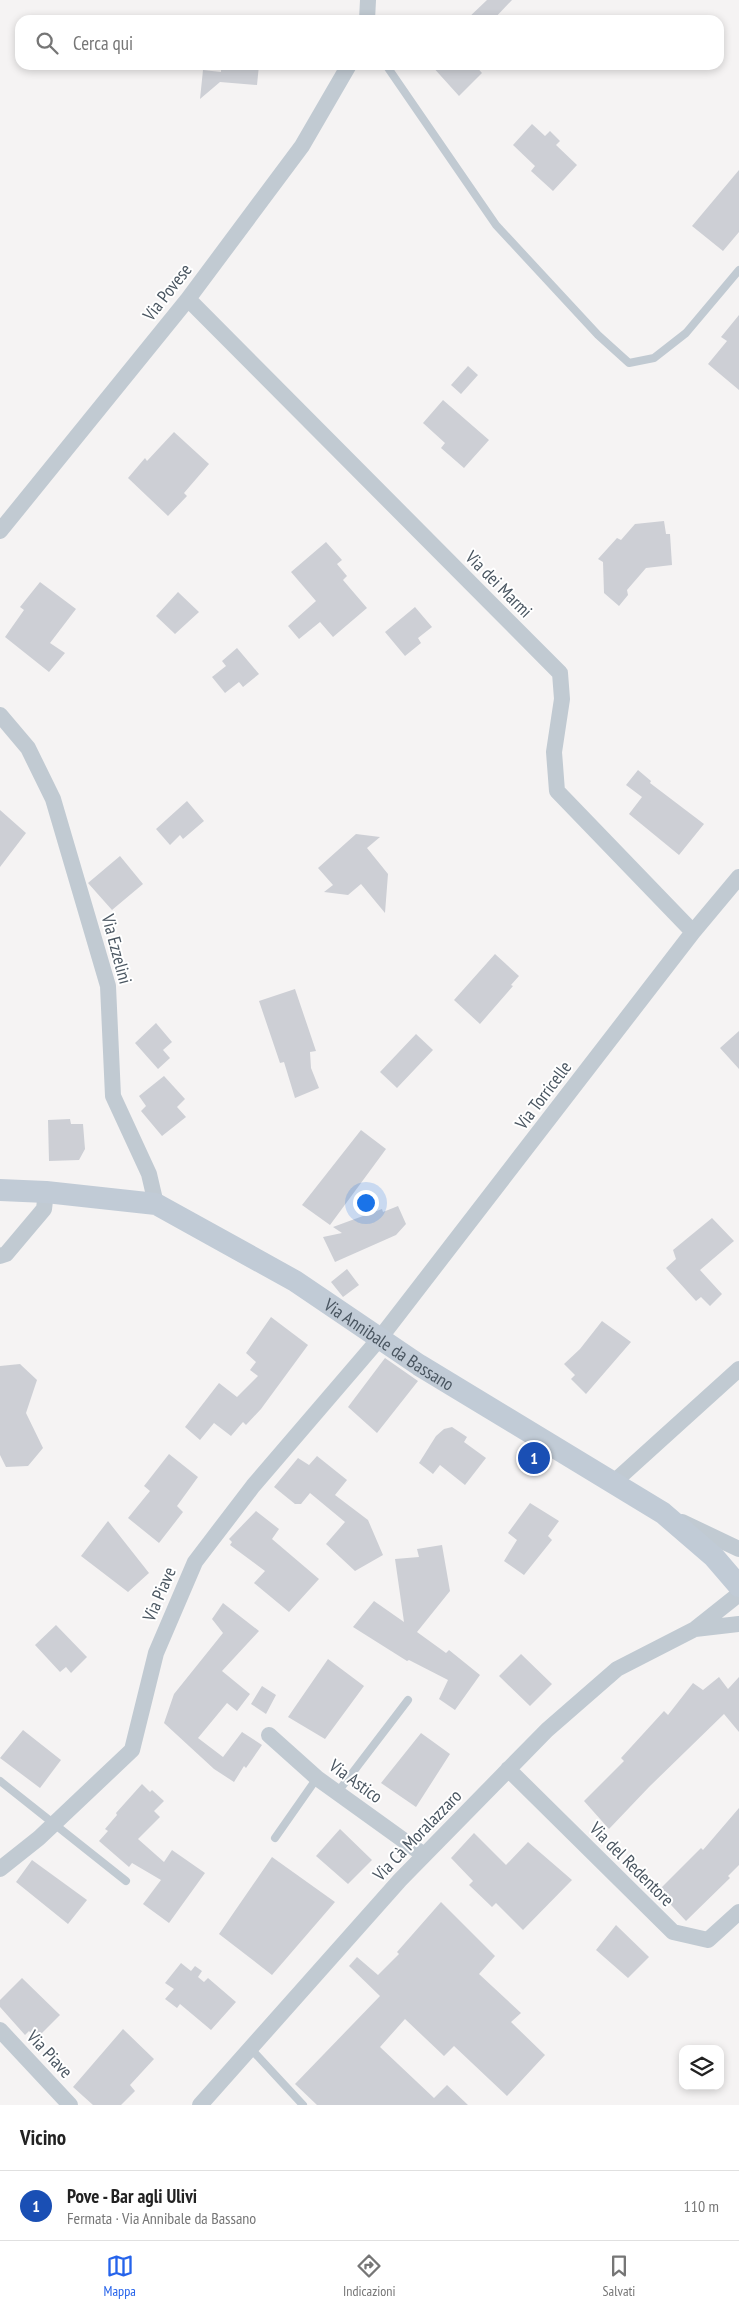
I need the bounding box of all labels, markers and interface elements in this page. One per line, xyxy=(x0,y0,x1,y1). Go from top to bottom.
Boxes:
search box xyxy=(15,15,724,70)
icon: search xyxy=(33,29,61,57)
text: Cerca qui xyxy=(73,31,133,55)
street label: Via Povese xyxy=(137,259,196,326)
street label: Via dei Marmi xyxy=(460,545,537,622)
street label: Via Ezzelini xyxy=(96,911,137,986)
street label: Via Torricelle xyxy=(509,1056,576,1135)
your location xyxy=(353,1190,379,1216)
street label: Via Annibale da Bassano xyxy=(319,1292,459,1395)
pin: 1 xyxy=(518,1439,550,1477)
street label: Via Piave xyxy=(137,1563,181,1626)
street label: Via Astico xyxy=(324,1753,387,1808)
street label: Via Cà Moralazzaro xyxy=(367,1784,466,1886)
street label: Via del Redentore xyxy=(584,1816,679,1911)
street label: Via Piave xyxy=(22,2025,78,2083)
map controls xyxy=(679,2045,724,2090)
button: layers xyxy=(679,2045,724,2090)
text: Vicino xyxy=(20,2124,66,2151)
text: Pove - Bar agli Ulivi xyxy=(67,2184,197,2208)
text: 1 xyxy=(32,2196,40,2216)
text: 110 m xyxy=(684,2196,719,2216)
text: Fermata · Via Annibale da Bassano xyxy=(67,2208,256,2228)
tab: Mappa xyxy=(104,2252,136,2300)
tab: Indicazioni xyxy=(343,2252,395,2300)
tab: Salvati xyxy=(603,2252,635,2300)

